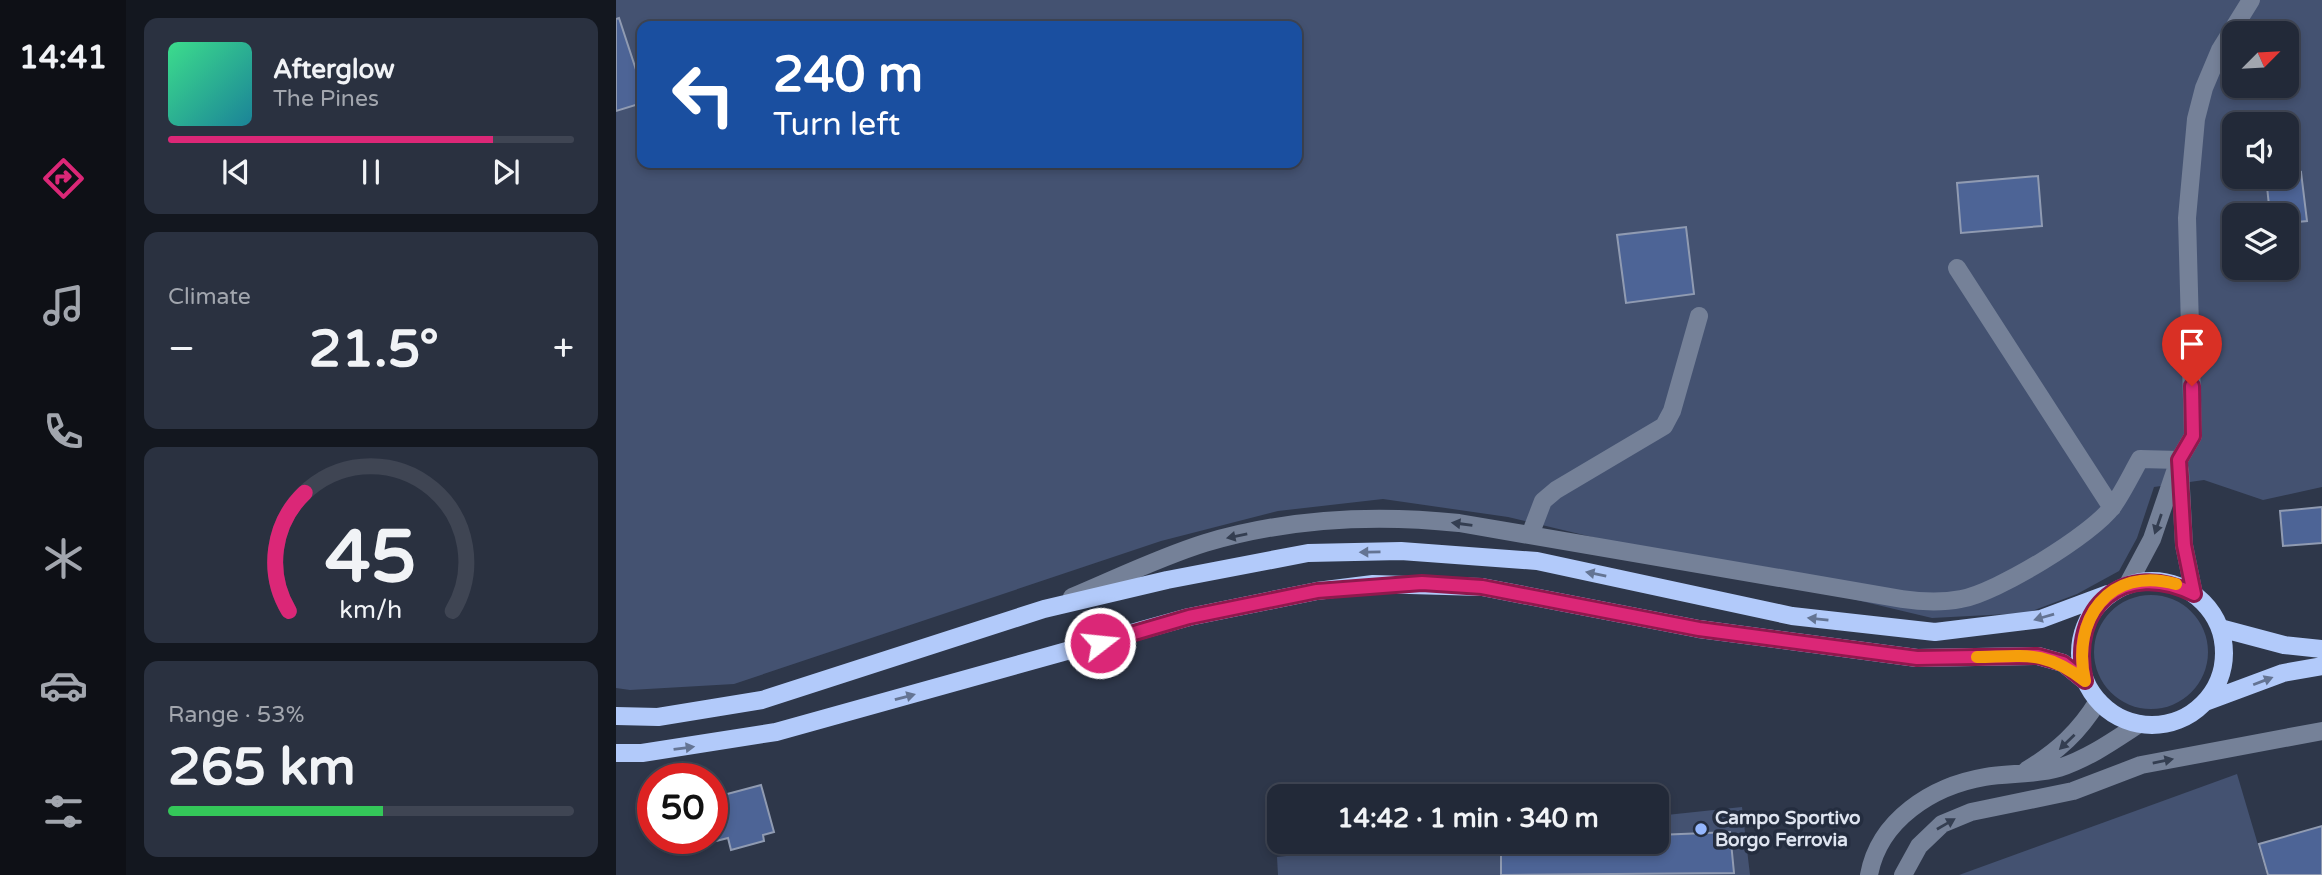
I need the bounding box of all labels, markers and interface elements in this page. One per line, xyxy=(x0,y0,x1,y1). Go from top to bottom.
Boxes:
north arrow xyxy=(2222,21,2300,98)
map controls xyxy=(2222,21,2299,280)
text: 14:41 xyxy=(19,39,107,77)
text: 240 m xyxy=(773,46,923,105)
icon: left xyxy=(658,49,749,140)
text: Afterglow xyxy=(273,54,395,85)
text: The Pines xyxy=(273,85,379,113)
text: Turn left xyxy=(773,106,900,144)
button: sound xyxy=(2222,112,2299,189)
icon: previous xyxy=(217,153,255,191)
icon: pause xyxy=(352,153,390,191)
icon: next xyxy=(487,153,525,191)
icon: directions xyxy=(39,154,88,203)
button: layers xyxy=(2222,203,2299,280)
icon: music xyxy=(39,281,88,330)
text: Climate xyxy=(168,283,251,311)
pin xyxy=(2162,314,2222,386)
text: 21.5° xyxy=(309,318,439,381)
icon: arrive xyxy=(2173,325,2211,363)
text: − xyxy=(168,326,195,372)
text: + xyxy=(553,326,574,372)
icon: phone xyxy=(39,407,88,456)
one-way arrow xyxy=(2152,513,2163,534)
text: 45 xyxy=(325,514,417,602)
one-way arrow xyxy=(1451,518,1473,529)
one-way arrow xyxy=(1226,531,1248,542)
icon: climate xyxy=(39,534,88,583)
one-way arrow xyxy=(1359,546,1381,557)
one-way arrow xyxy=(1585,568,1607,579)
text: km/h xyxy=(340,594,402,624)
position arrow xyxy=(1063,606,1137,680)
one-way arrow xyxy=(2033,612,2055,623)
one-way arrow xyxy=(1807,614,1829,625)
icon: car xyxy=(39,661,88,710)
one-way arrow xyxy=(2252,675,2273,686)
one-way arrow xyxy=(895,691,917,702)
text: Range · 53% xyxy=(168,701,304,729)
one-way arrow xyxy=(2059,733,2076,749)
text: 265 km xyxy=(168,736,356,799)
one-way arrow xyxy=(673,742,695,753)
one-way arrow xyxy=(2152,755,2174,766)
speed limit sign: 50 xyxy=(637,763,728,854)
icon: filters xyxy=(39,787,88,836)
text: 14:42 · 1 min · 340 m xyxy=(1337,803,1599,834)
place label: Campo Sportivo Borgo Ferrovia xyxy=(1715,807,1861,852)
one-way arrow xyxy=(1936,818,1955,830)
marker: Campo Sportivo Borgo Ferrovia xyxy=(1693,821,1709,837)

